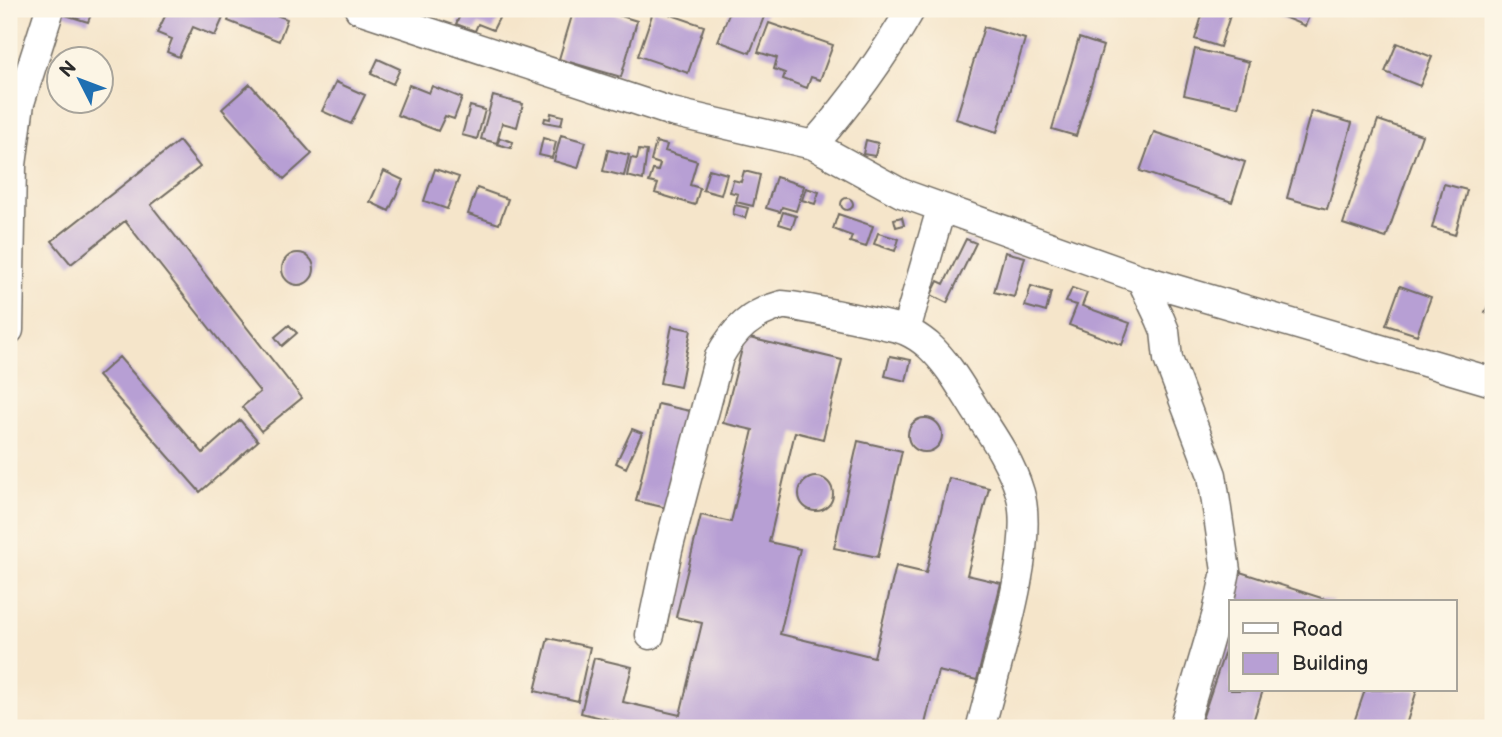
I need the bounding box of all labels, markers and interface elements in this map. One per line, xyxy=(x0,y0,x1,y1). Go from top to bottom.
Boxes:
north arrow xyxy=(46,46,116,116)
text: N xyxy=(55,57,82,83)
legend xyxy=(1229,600,1456,692)
text: Road xyxy=(1292,617,1343,642)
text: Building xyxy=(1292,651,1368,676)

